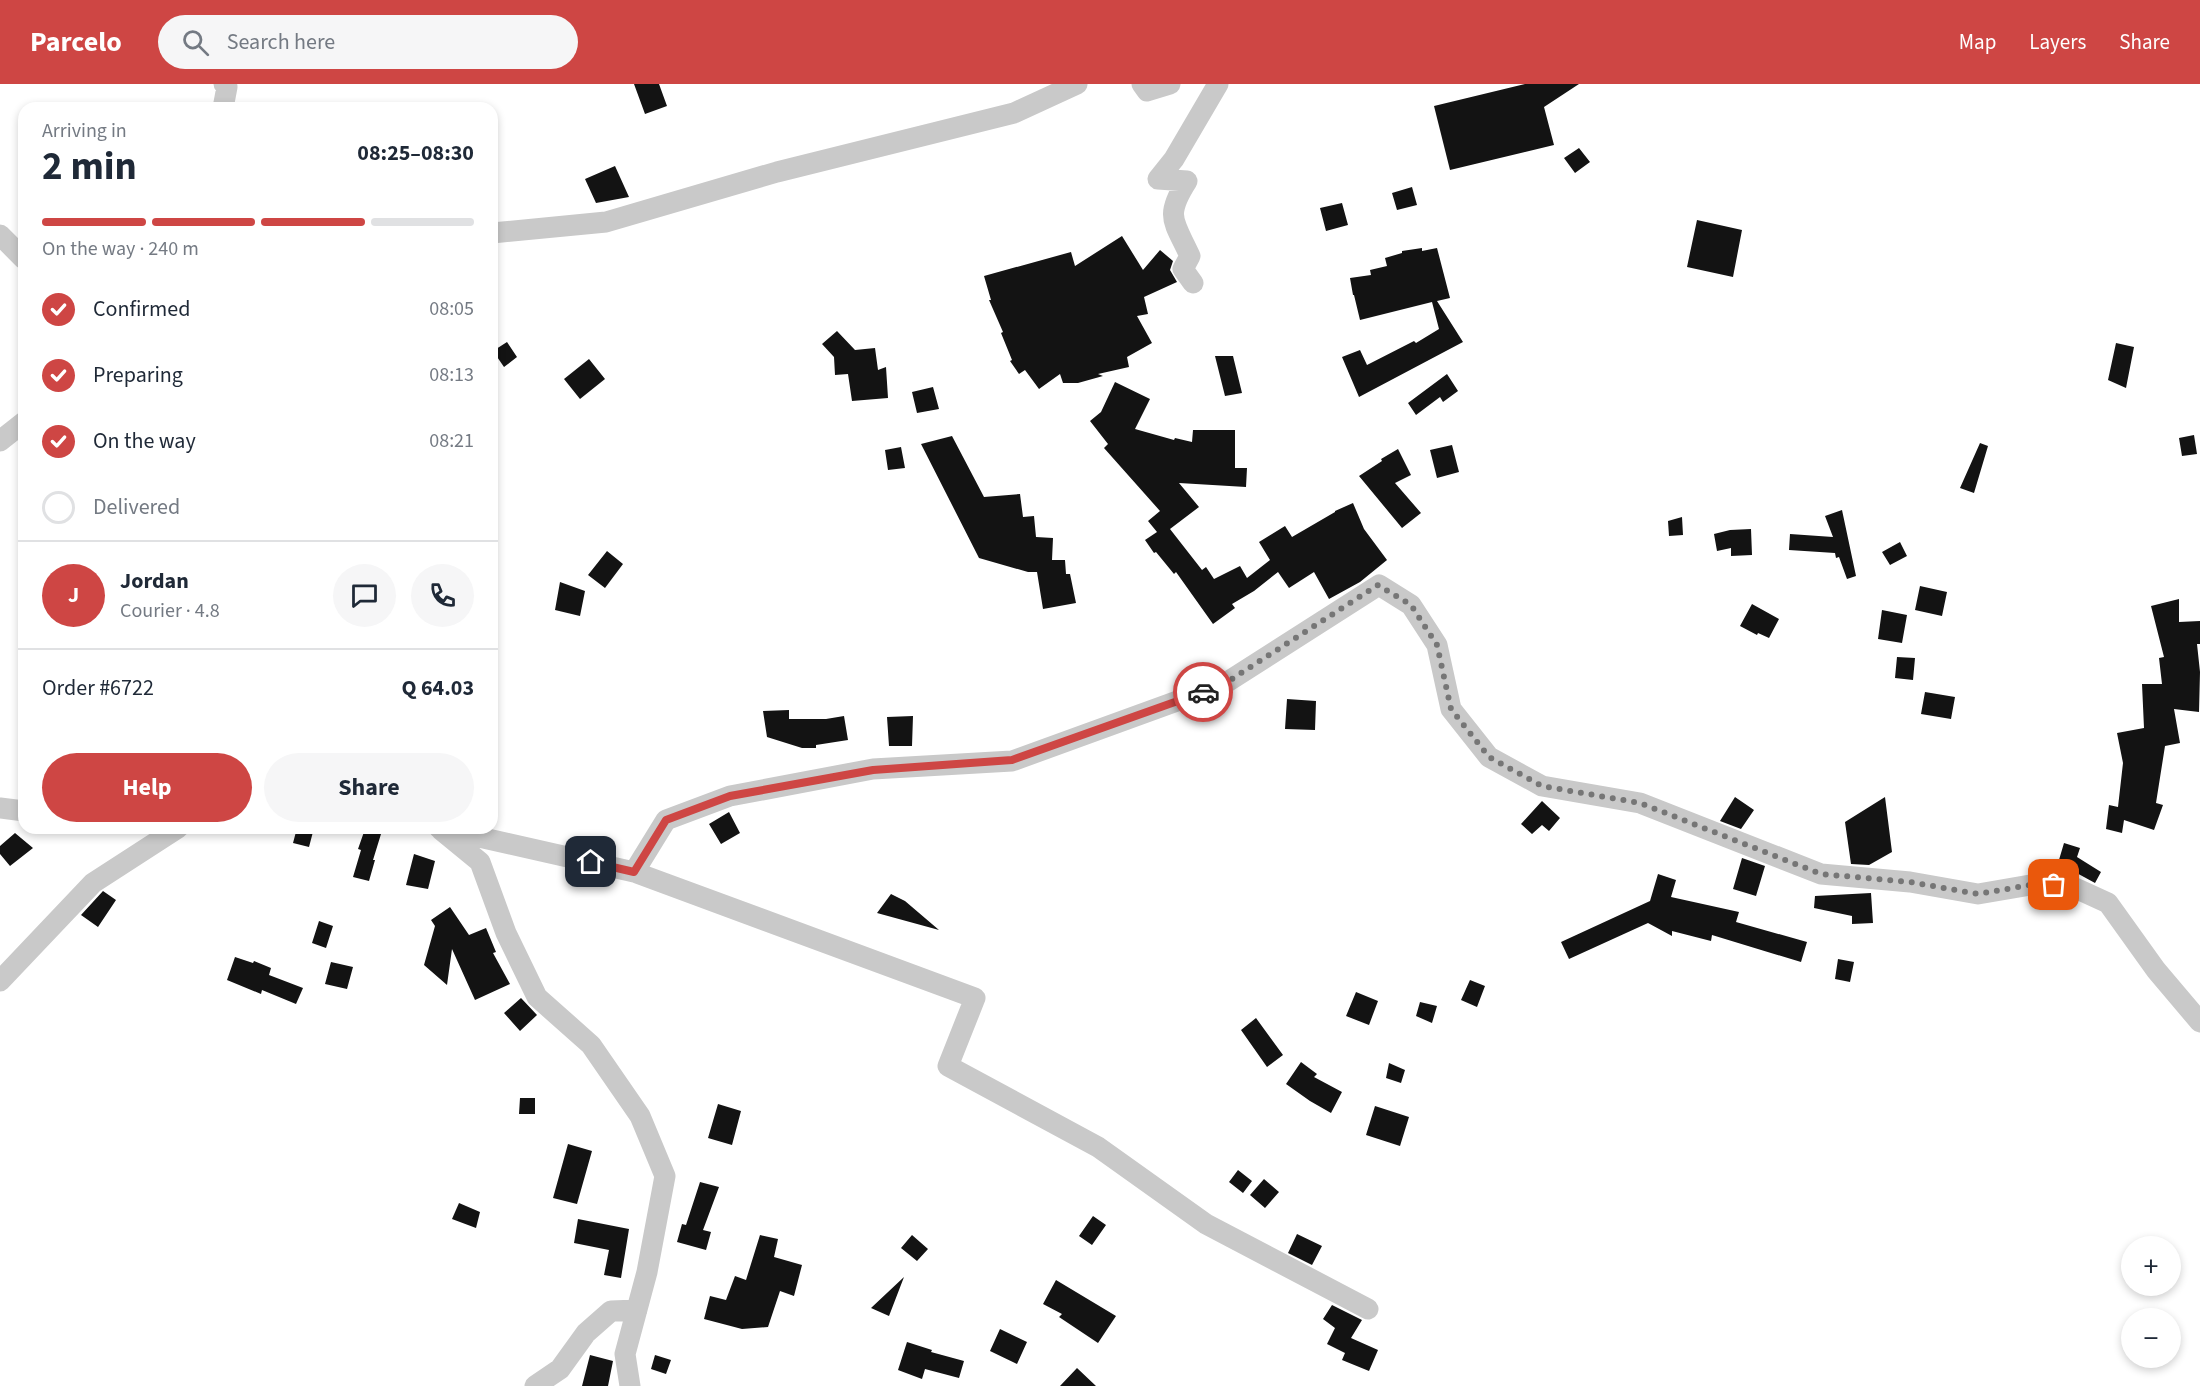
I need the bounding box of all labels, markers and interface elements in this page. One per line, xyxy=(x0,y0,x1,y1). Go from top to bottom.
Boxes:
search box xyxy=(158,15,578,69)
text: Parcelo xyxy=(30,22,122,62)
icon: search xyxy=(179,26,212,59)
text: Search here xyxy=(227,26,335,58)
text: Map xyxy=(1959,27,1996,57)
text: Layers xyxy=(2029,27,2086,57)
text: Share xyxy=(2119,27,2170,57)
text: Arriving in xyxy=(42,117,127,145)
text: 08:25–08:30 xyxy=(357,137,474,169)
text: 2 min xyxy=(42,139,137,195)
text: On the way · 240 m xyxy=(42,235,199,263)
icon: check xyxy=(42,293,75,326)
text: Confirmed xyxy=(93,293,190,325)
text: 08:05 xyxy=(429,295,474,323)
icon: check xyxy=(42,359,75,392)
text: Preparing xyxy=(93,359,183,391)
text: 08:13 xyxy=(429,361,474,389)
icon: check xyxy=(42,425,75,458)
text: On the way xyxy=(93,425,196,457)
text: 08:21 xyxy=(429,427,474,455)
text: Delivered xyxy=(93,491,180,523)
button: chat xyxy=(333,564,396,627)
button: phone xyxy=(411,564,474,627)
text: Jordan xyxy=(120,565,189,597)
text: J xyxy=(68,579,79,611)
text: Courier · 4.8 xyxy=(120,597,220,625)
courier xyxy=(1173,662,1233,722)
text: Order #6722 xyxy=(42,672,154,704)
text: Q 64.03 xyxy=(401,672,474,704)
icon: car xyxy=(1187,676,1220,709)
button: Help xyxy=(42,753,252,822)
button: Share xyxy=(264,753,474,822)
pin xyxy=(565,836,616,887)
icon: home xyxy=(574,845,607,878)
pin xyxy=(2028,859,2079,910)
icon: bag xyxy=(2037,868,2070,901)
map controls xyxy=(2121,1236,2181,1368)
button: + xyxy=(2121,1236,2181,1296)
button: − xyxy=(2121,1308,2181,1368)

